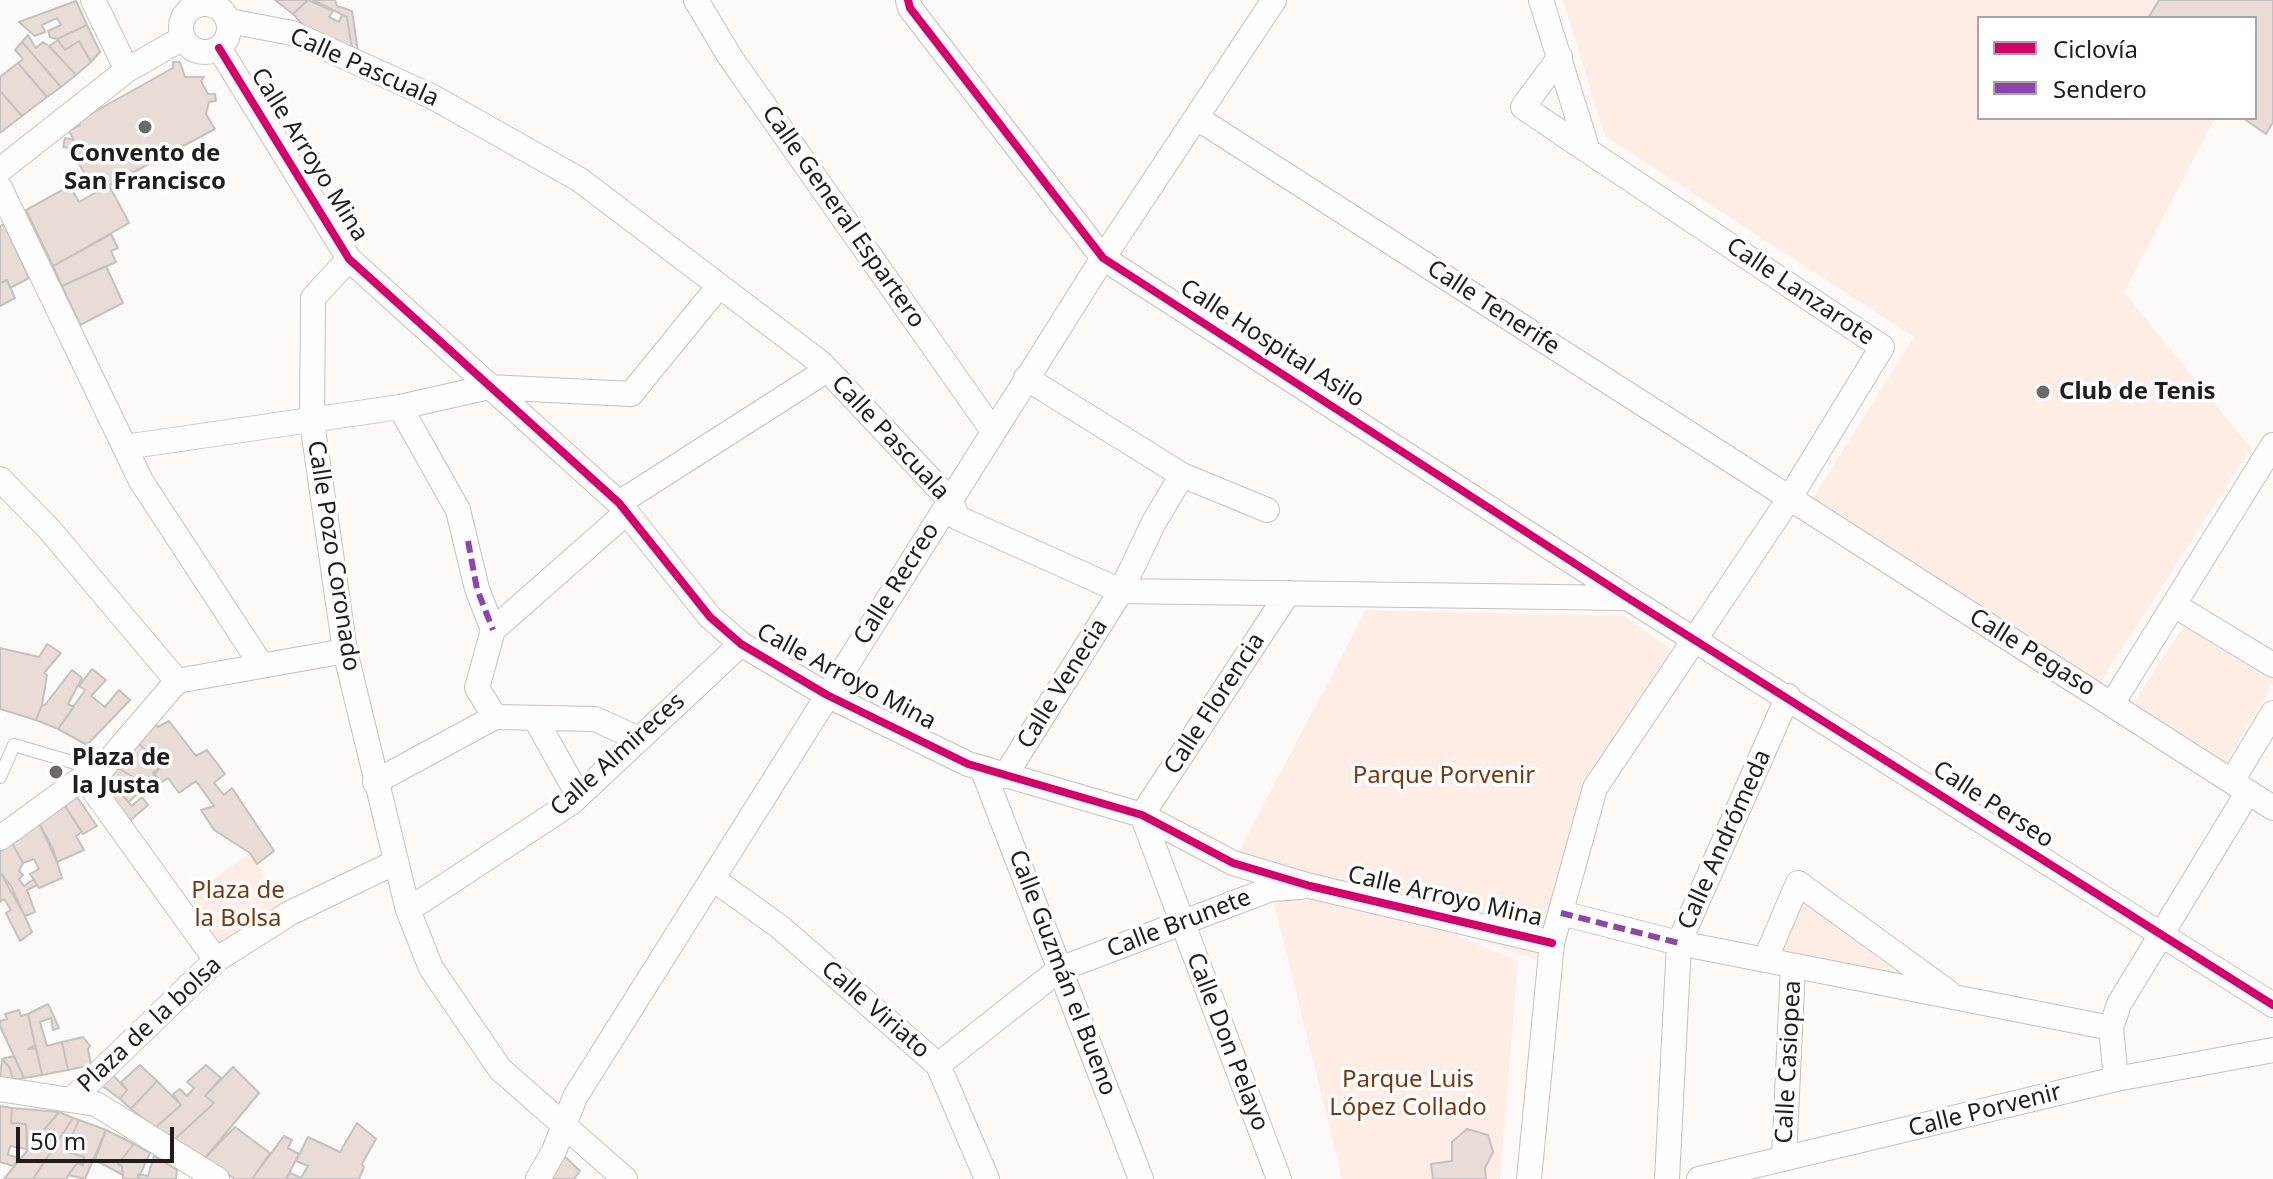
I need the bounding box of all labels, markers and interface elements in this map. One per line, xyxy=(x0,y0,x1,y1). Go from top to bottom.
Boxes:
legend xyxy=(1977,16,2257,120)
street label: Calle Pascuala xyxy=(285,22,443,114)
text: Ciclovía xyxy=(2053,32,2138,65)
street label: Calle Arroyo Mina xyxy=(244,63,374,247)
text: Sendero xyxy=(2053,72,2147,105)
street label: Calle General Espartero xyxy=(755,100,931,334)
marker: Convento de San Francisco xyxy=(136,118,154,136)
place label: Convento de San Francisco xyxy=(64,140,226,196)
street label: Calle Lanzarote xyxy=(1720,232,1880,352)
street label: Calle Tenerife xyxy=(1421,254,1565,362)
street label: Calle Hospital Asilo xyxy=(1174,274,1370,414)
street label: Calle Pascuala xyxy=(825,370,955,506)
place label: Club de Tenis xyxy=(2059,378,2216,406)
marker: Club de Tenis xyxy=(2034,383,2052,401)
street label: Calle Pozo Coronado xyxy=(301,439,365,673)
street label: Calle Recreo xyxy=(848,518,946,650)
street label: Calle Pegaso xyxy=(1964,603,2100,703)
street label: Calle Venecia xyxy=(1012,614,1114,754)
street label: Calle Arroyo Mina xyxy=(751,618,941,736)
street label: Calle Florencia xyxy=(1159,628,1271,780)
street label: Calle Almireces xyxy=(545,687,691,823)
place label: Plaza de la Justa xyxy=(72,744,170,800)
street label: Calle Andrómeda xyxy=(1672,746,1778,934)
street label: Calle Perseo xyxy=(1927,755,2059,855)
park label: Parque Porvenir xyxy=(1353,762,1535,790)
marker: Plaza de la Justa xyxy=(47,763,65,781)
street label: Calle Guzmán el Bueno xyxy=(1002,846,1122,1100)
street label: Calle Arroyo Mina xyxy=(1345,861,1545,933)
park label: Plaza de la Bolsa xyxy=(191,877,285,933)
street label: Calle Brunete xyxy=(1103,883,1255,965)
street label: Calle Don Pelayo xyxy=(1180,949,1274,1135)
street label: Plaza de la bolsa xyxy=(72,951,228,1099)
street label: Calle Viriato xyxy=(815,955,935,1065)
street label: Calle Casiopea xyxy=(1770,980,1808,1144)
park label: Parque Luis López Collado xyxy=(1329,1066,1487,1122)
street label: Calle Porvenir xyxy=(1906,1078,2064,1144)
scale bar xyxy=(20,1111,178,1161)
text: 50 m xyxy=(30,1124,86,1157)

